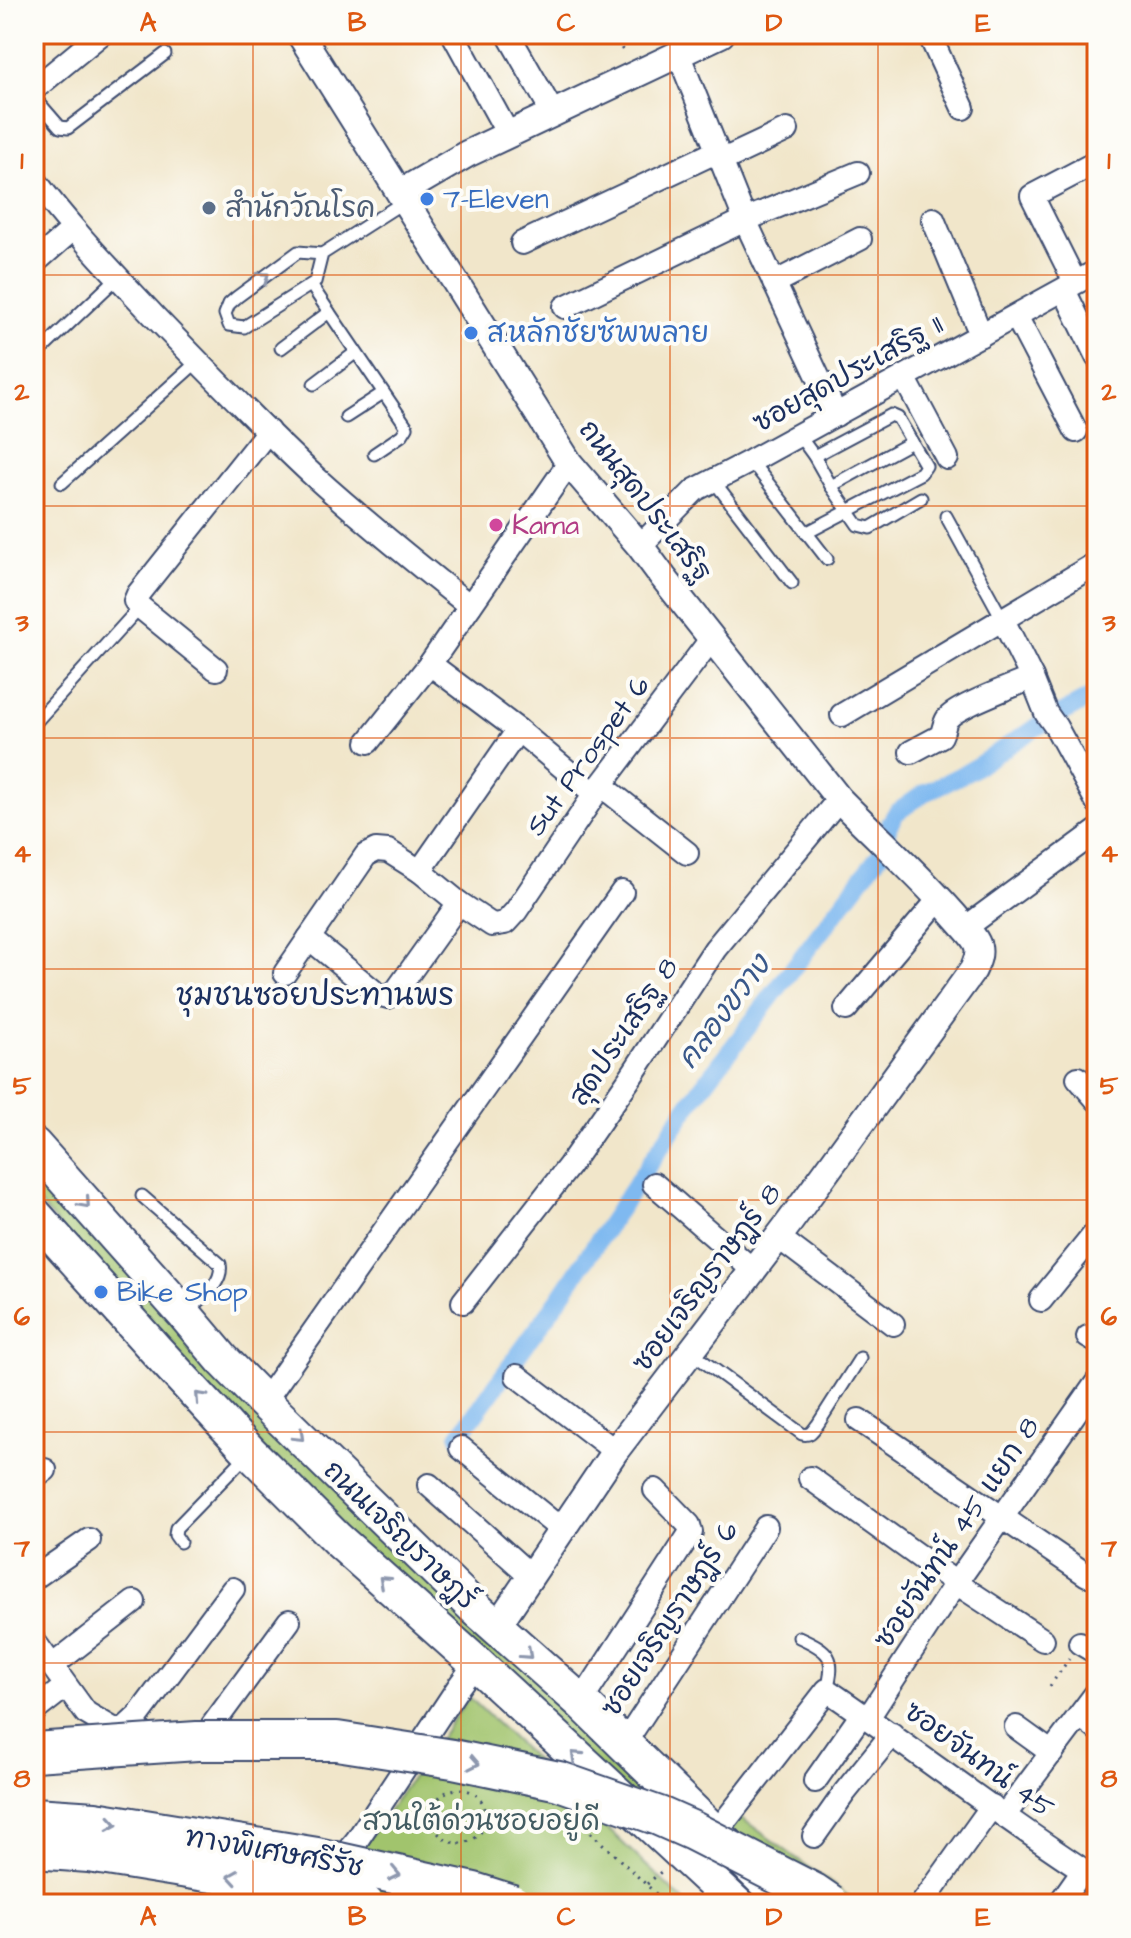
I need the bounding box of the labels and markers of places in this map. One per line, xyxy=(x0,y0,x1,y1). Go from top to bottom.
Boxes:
place label: 7-Eleven xyxy=(443,180,549,219)
place label: สำนักวัณโรค xyxy=(225,188,375,228)
marker: 7-Eleven xyxy=(418,190,436,208)
marker: สำนักวัณโรค xyxy=(200,199,218,217)
place label: ส.หลักชัยซัพพลาย xyxy=(487,314,709,353)
marker: ส.หลักชัยซัพพลาย xyxy=(462,324,480,342)
place label: Kama xyxy=(512,506,579,545)
marker: Kama xyxy=(487,516,505,534)
place label: Bike Shop xyxy=(117,1273,248,1312)
marker: Bike Shop xyxy=(92,1283,110,1301)

